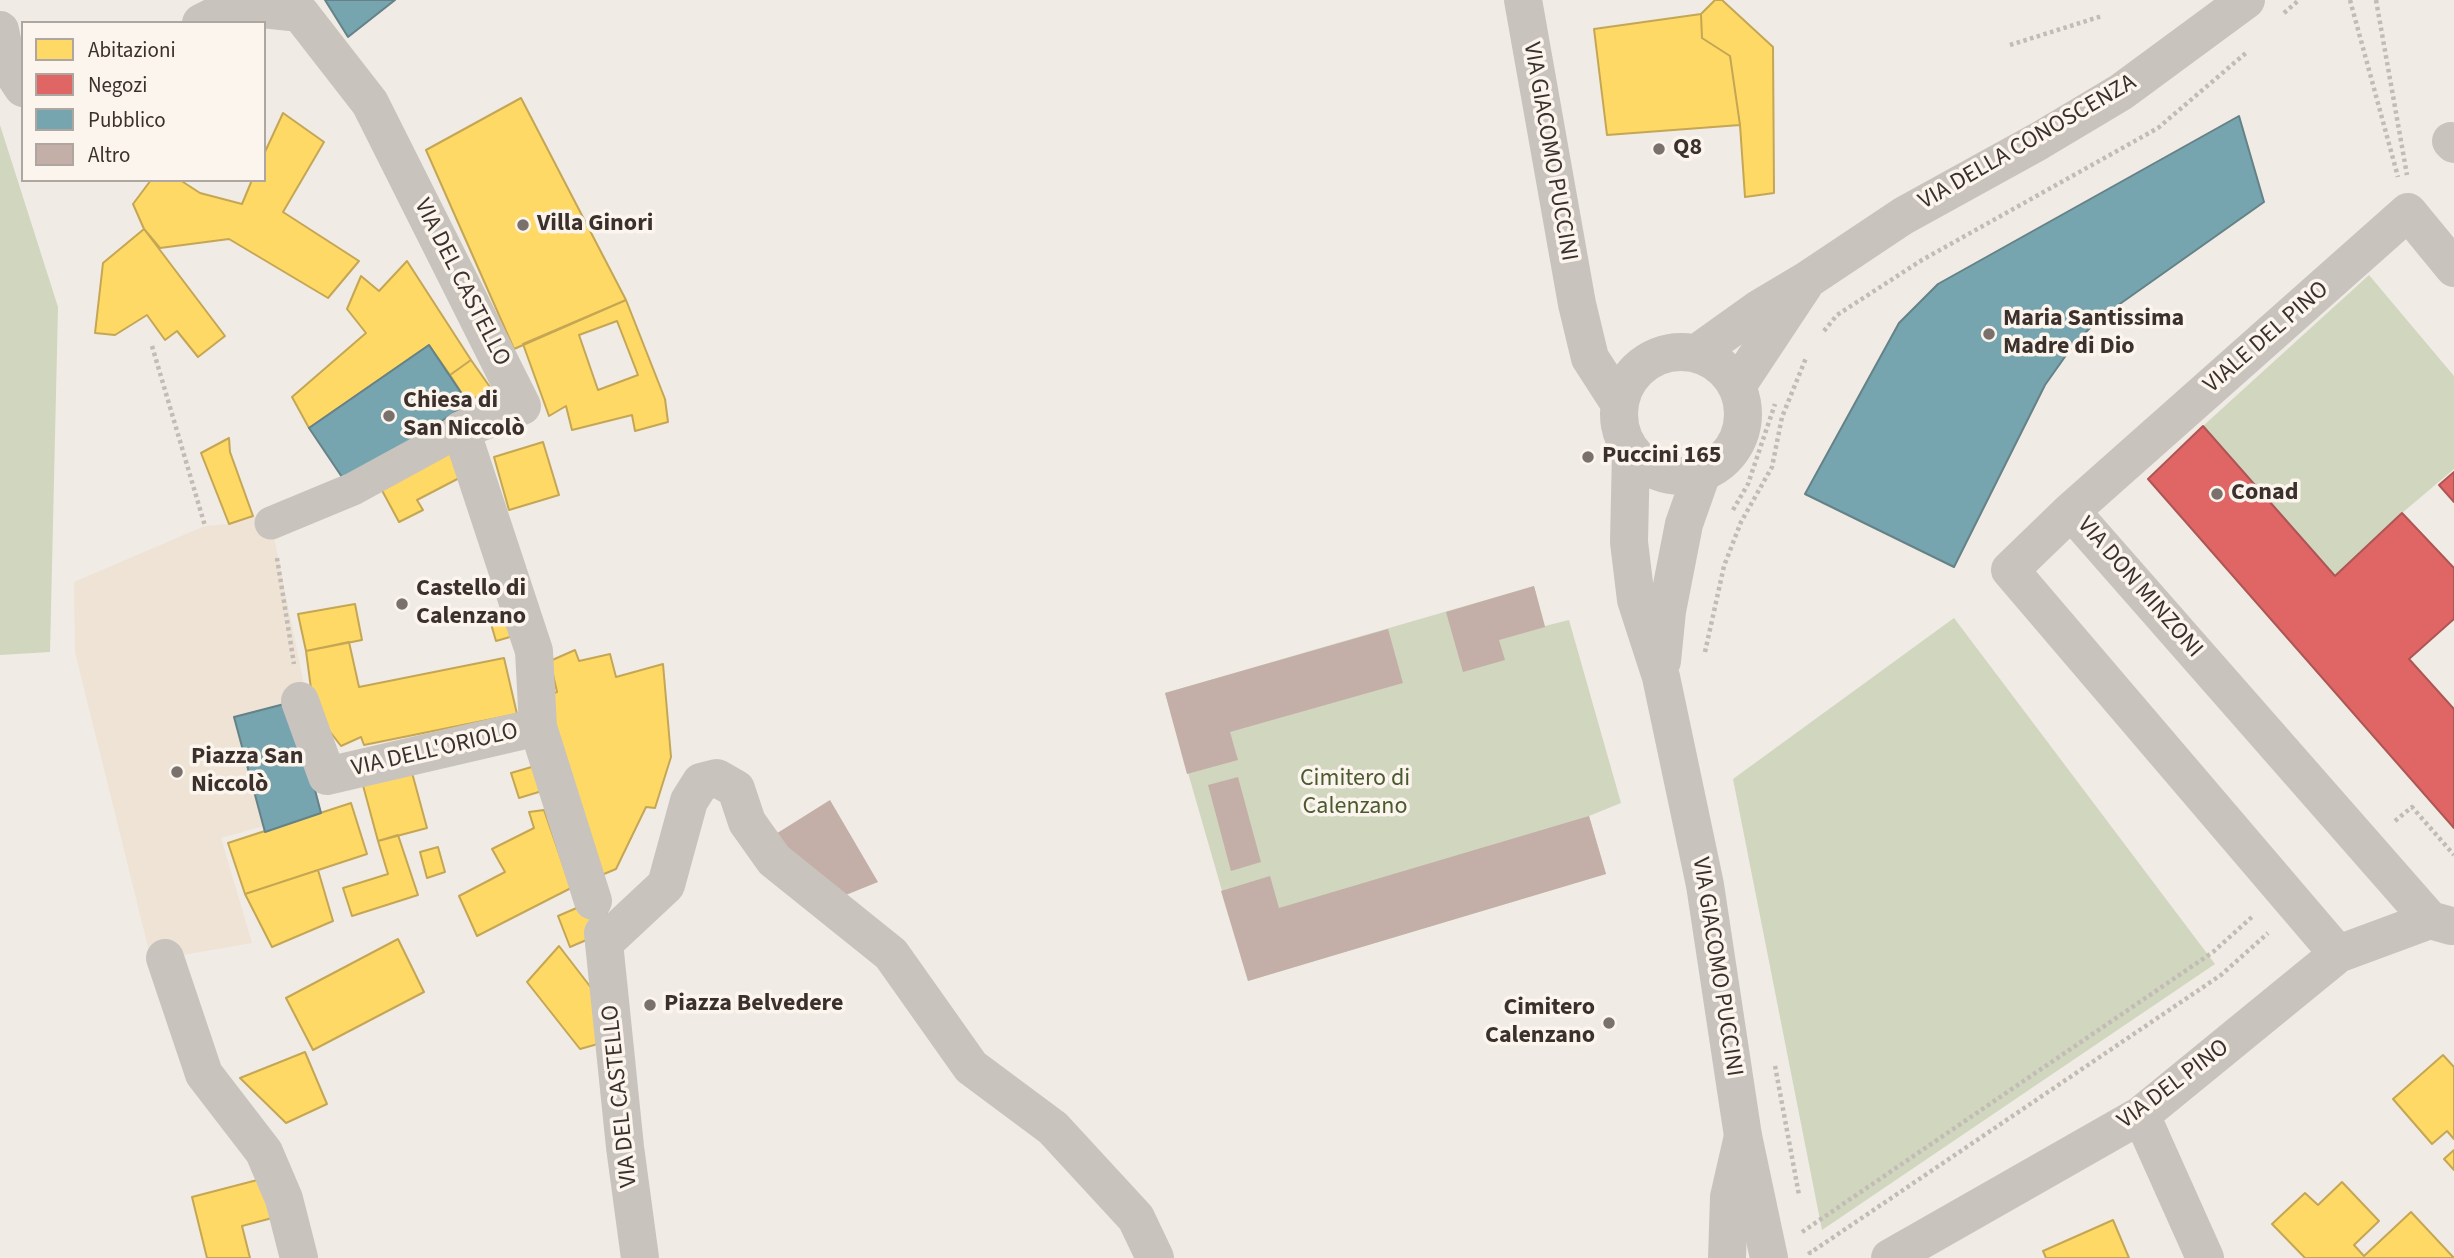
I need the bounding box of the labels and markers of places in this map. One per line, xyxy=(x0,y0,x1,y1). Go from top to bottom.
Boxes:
place label: Q8 xyxy=(1673,135,1702,163)
marker: Q8 xyxy=(1651,141,1667,157)
place label: Villa Ginori xyxy=(537,211,653,239)
marker: Villa Ginori xyxy=(515,217,531,233)
place label: Maria Santissima Madre di Dio xyxy=(2003,306,2184,362)
marker: Maria Santissima Madre di Dio xyxy=(1981,326,1997,342)
place label: Chiesa di San Niccolò xyxy=(403,388,525,444)
marker: Chiesa di San Niccolò xyxy=(381,408,397,424)
place label: Puccini 165 xyxy=(1602,443,1722,471)
marker: Puccini 165 xyxy=(1580,449,1596,465)
place label: Conad xyxy=(2231,480,2298,508)
marker: Conad xyxy=(2209,486,2225,502)
place label: Castello di Calenzano xyxy=(416,576,526,632)
marker: Castello di Calenzano xyxy=(394,596,410,612)
place label: Piazza San Niccolò xyxy=(191,744,303,800)
marker: Piazza San Niccolò xyxy=(169,764,185,780)
place label: Piazza Belvedere xyxy=(664,991,843,1019)
place label: Cimitero Calenzano xyxy=(1485,995,1595,1051)
marker: Piazza Belvedere xyxy=(642,997,658,1013)
marker: Cimitero Calenzano xyxy=(1601,1015,1617,1031)

